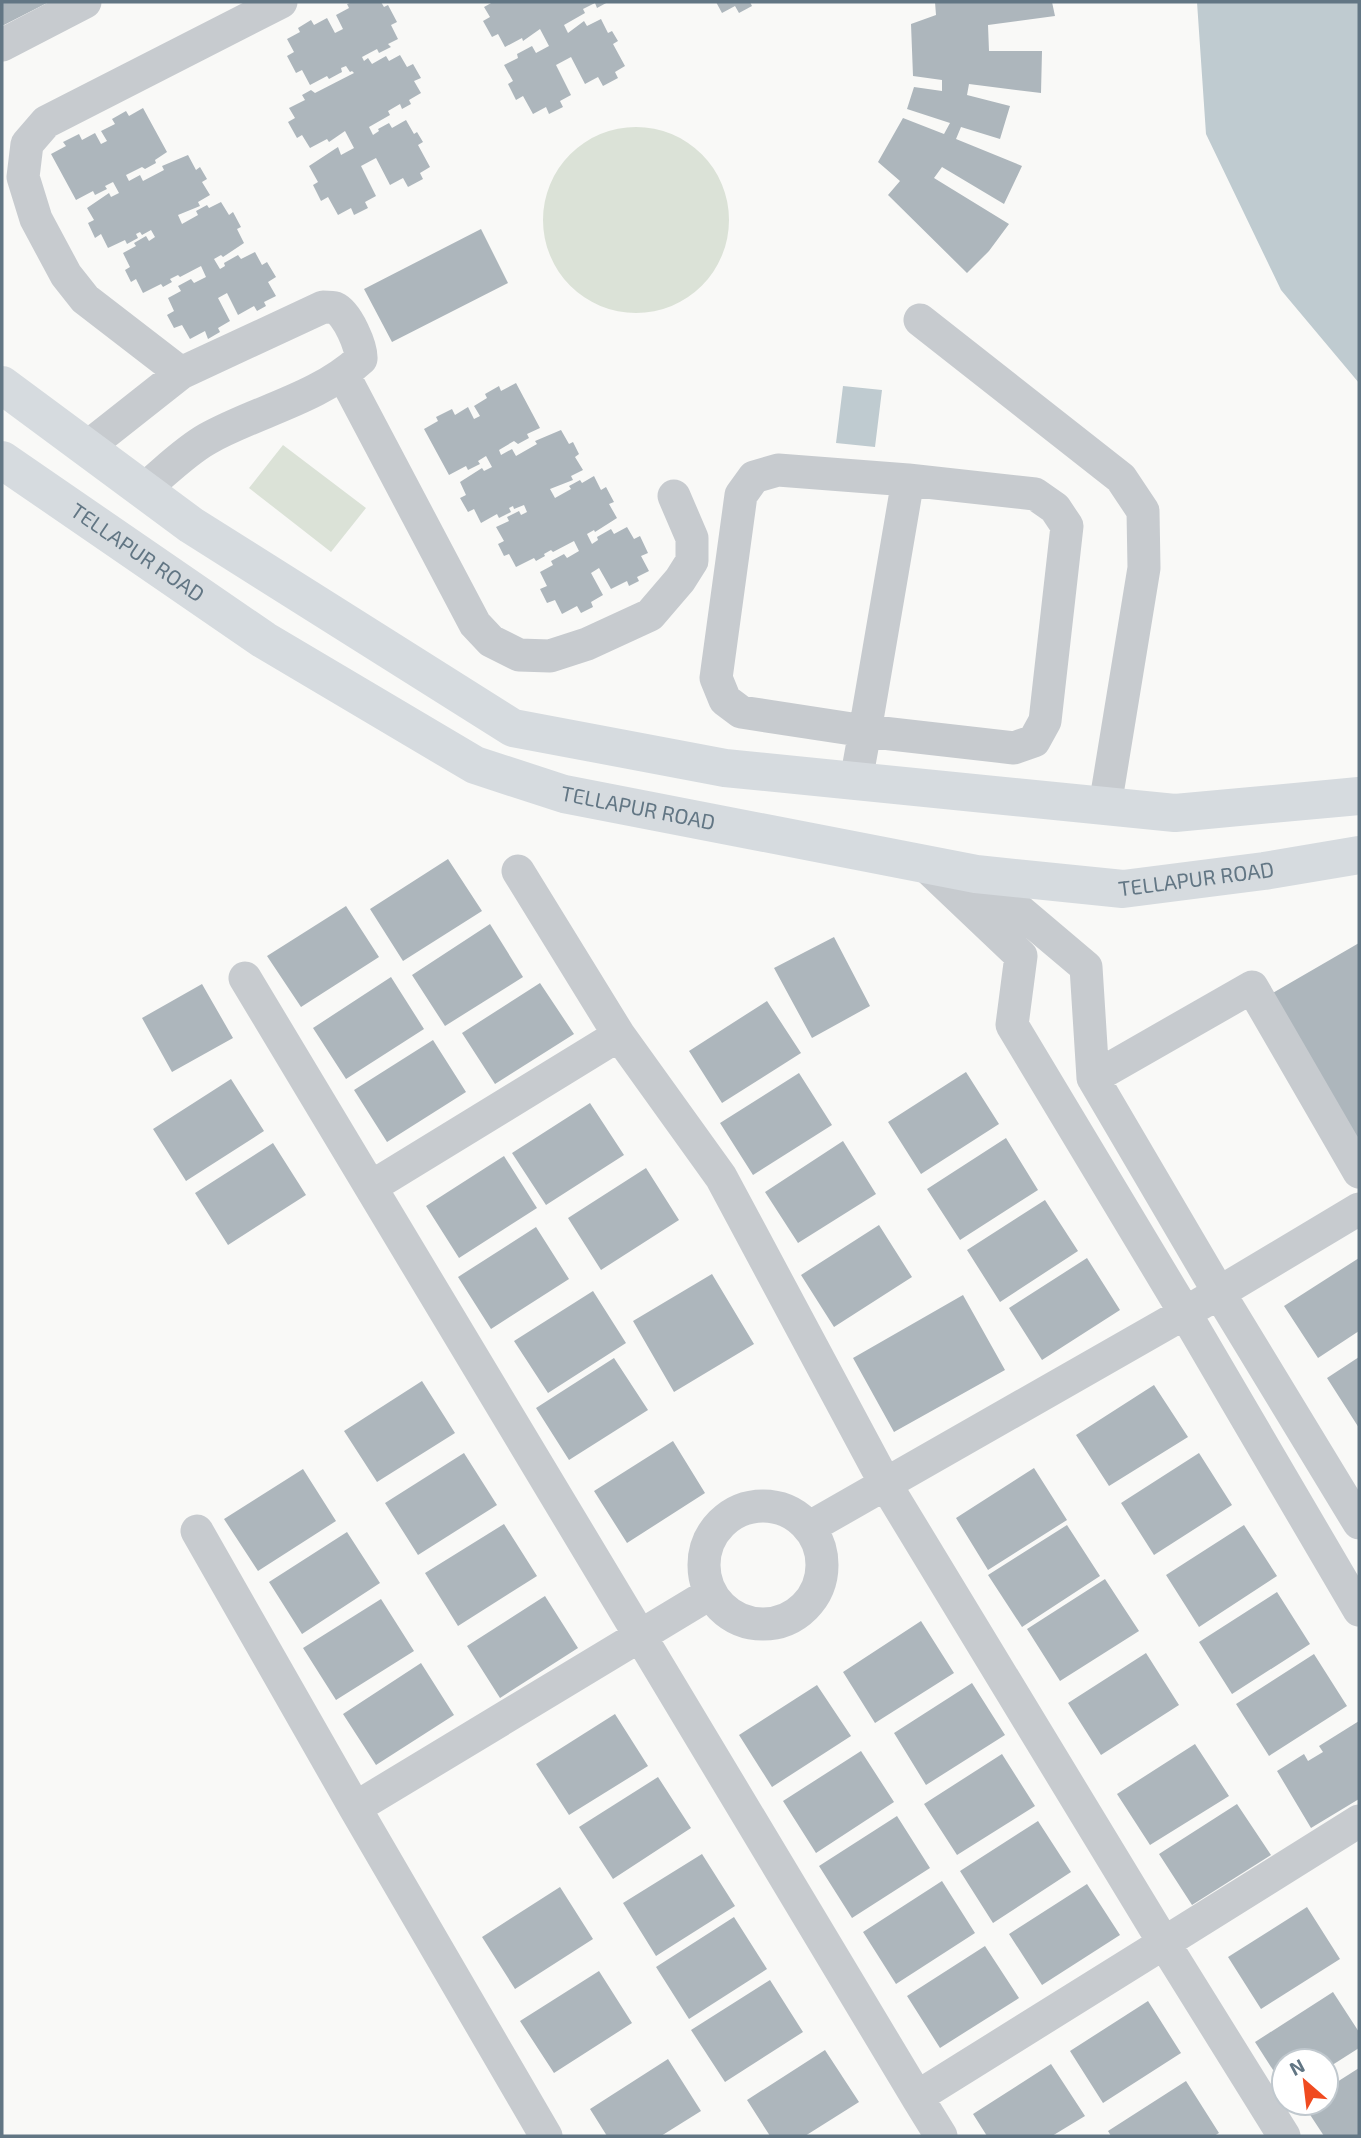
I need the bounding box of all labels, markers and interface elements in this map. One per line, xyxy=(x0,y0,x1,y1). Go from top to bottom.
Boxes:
street label: TELLAPUR ROAD xyxy=(66,497,210,606)
street label: TELLAPUR ROAD xyxy=(559,780,717,834)
street label: TELLAPUR ROAD xyxy=(1117,856,1276,900)
north arrow xyxy=(1270,2047,1340,2117)
text: N xyxy=(1285,2053,1308,2080)

